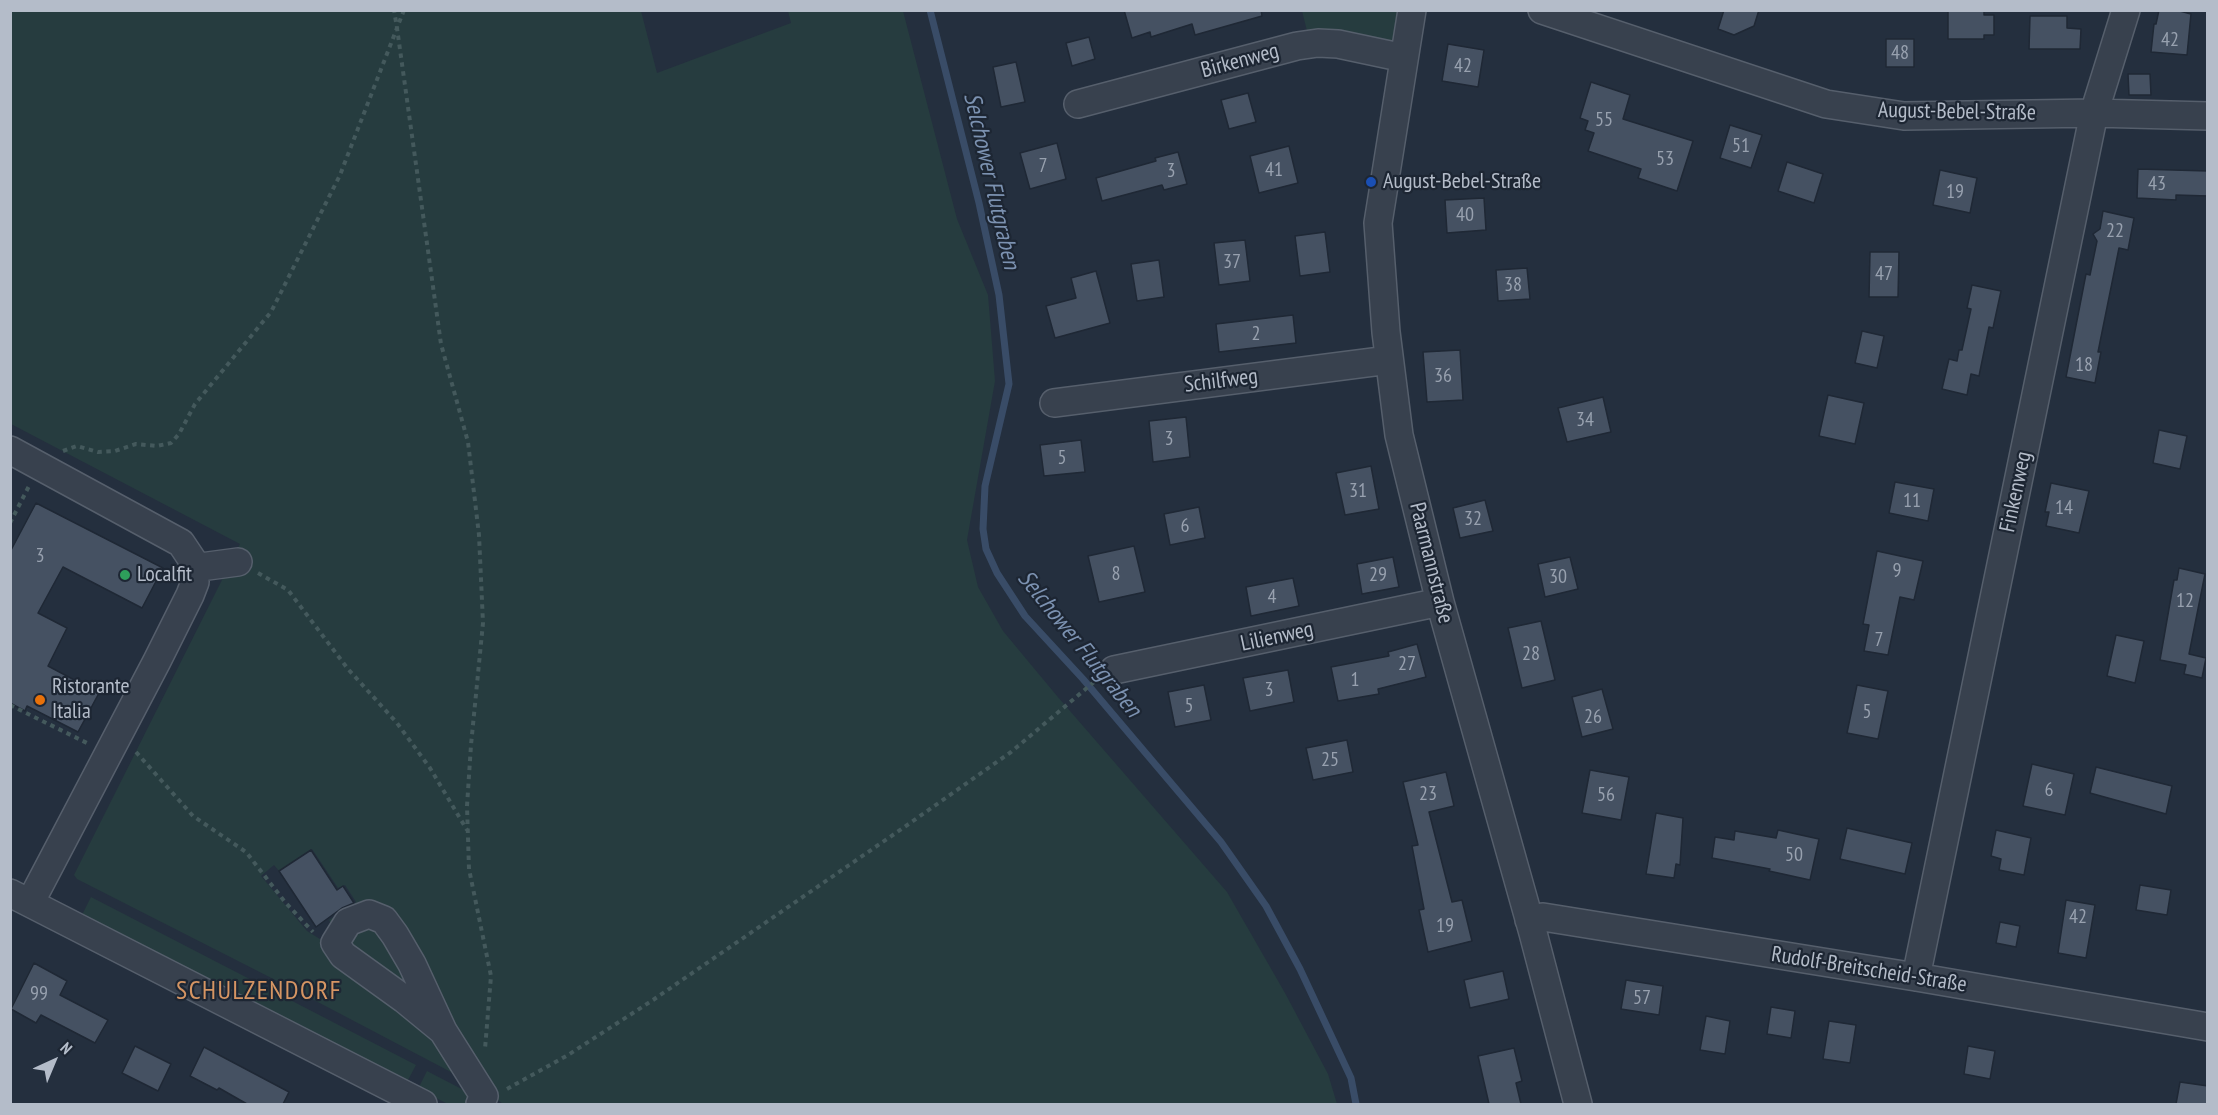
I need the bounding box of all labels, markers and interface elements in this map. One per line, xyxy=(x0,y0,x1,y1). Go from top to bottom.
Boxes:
house number: 42 xyxy=(2161,28,2179,52)
street label: Birkenweg xyxy=(1198,38,1282,84)
house number: 48 xyxy=(1891,41,1909,65)
house number: 42 xyxy=(1454,54,1472,78)
water label: Selchower Flutgraben xyxy=(957,90,1025,272)
street label: August-Bebel-Straße xyxy=(1878,97,2036,127)
house number: 55 xyxy=(1595,108,1613,132)
house number: 51 xyxy=(1732,134,1750,158)
house number: 53 xyxy=(1656,147,1674,171)
house number: 7 xyxy=(1039,154,1047,178)
house number: 41 xyxy=(1265,158,1283,182)
house number: 3 xyxy=(1167,159,1175,183)
place label: August-Bebel-Straße xyxy=(1383,169,1541,195)
house number: 43 xyxy=(2148,172,2166,196)
marker: August-Bebel-Straße xyxy=(1364,175,1378,189)
house number: 19 xyxy=(1946,180,1964,204)
house number: 40 xyxy=(1456,203,1474,227)
house number: 22 xyxy=(2106,219,2124,243)
house number: 37 xyxy=(1223,250,1241,274)
house number: 47 xyxy=(1875,262,1893,286)
house number: 38 xyxy=(1504,273,1522,297)
house number: 2 xyxy=(1252,322,1260,346)
house number: 18 xyxy=(2075,353,2093,377)
street label: Schilfweg xyxy=(1183,363,1259,399)
house number: 36 xyxy=(1434,364,1452,388)
house number: 34 xyxy=(1576,408,1594,432)
house number: 3 xyxy=(1165,427,1173,451)
house number: 5 xyxy=(1058,446,1066,470)
street label: Finkenweg xyxy=(1995,449,2037,535)
house number: 31 xyxy=(1349,479,1367,503)
house number: 11 xyxy=(1903,489,1921,513)
house number: 14 xyxy=(2055,496,2073,520)
street label: Paarmannstraße xyxy=(1403,500,1459,626)
house number: 32 xyxy=(1464,507,1482,531)
house number: 6 xyxy=(1181,514,1189,538)
house number: 3 xyxy=(36,544,44,568)
house number: 9 xyxy=(1893,559,1901,583)
place label: Localfit xyxy=(137,562,192,588)
house number: 8 xyxy=(1112,562,1120,586)
house number: 29 xyxy=(1369,563,1387,587)
water label: Selchower Flutgraben xyxy=(1011,565,1147,723)
house number: 30 xyxy=(1549,565,1567,589)
marker: Localfit xyxy=(118,568,132,582)
house number: 4 xyxy=(1268,585,1276,609)
house number: 12 xyxy=(2176,589,2194,613)
street label: Lilienweg xyxy=(1238,616,1316,658)
house number: 7 xyxy=(1875,628,1883,652)
house number: 28 xyxy=(1522,642,1540,666)
house number: 27 xyxy=(1398,652,1416,676)
house number: 1 xyxy=(1351,668,1359,692)
place label: Ristorante Italia xyxy=(52,674,130,726)
house number: 3 xyxy=(1265,678,1273,702)
marker: Ristorante Italia xyxy=(33,693,47,707)
house number: 5 xyxy=(1185,694,1193,718)
house number: 5 xyxy=(1863,700,1871,724)
house number: 26 xyxy=(1584,705,1602,729)
house number: 25 xyxy=(1321,748,1339,772)
house number: 6 xyxy=(2045,778,2053,802)
house number: 23 xyxy=(1419,782,1437,806)
house number: 56 xyxy=(1597,783,1615,807)
house number: 50 xyxy=(1785,843,1803,867)
house number: 42 xyxy=(2069,905,2087,929)
house number: 19 xyxy=(1436,914,1454,938)
street label: Rudolf-Breitscheid-Straße xyxy=(1769,942,1969,998)
district label: SCHULZENDORF xyxy=(176,976,342,1008)
house number: 99 xyxy=(30,982,48,1006)
house number: 57 xyxy=(1633,986,1651,1010)
north arrow xyxy=(24,1031,84,1091)
text: N xyxy=(56,1038,77,1058)

